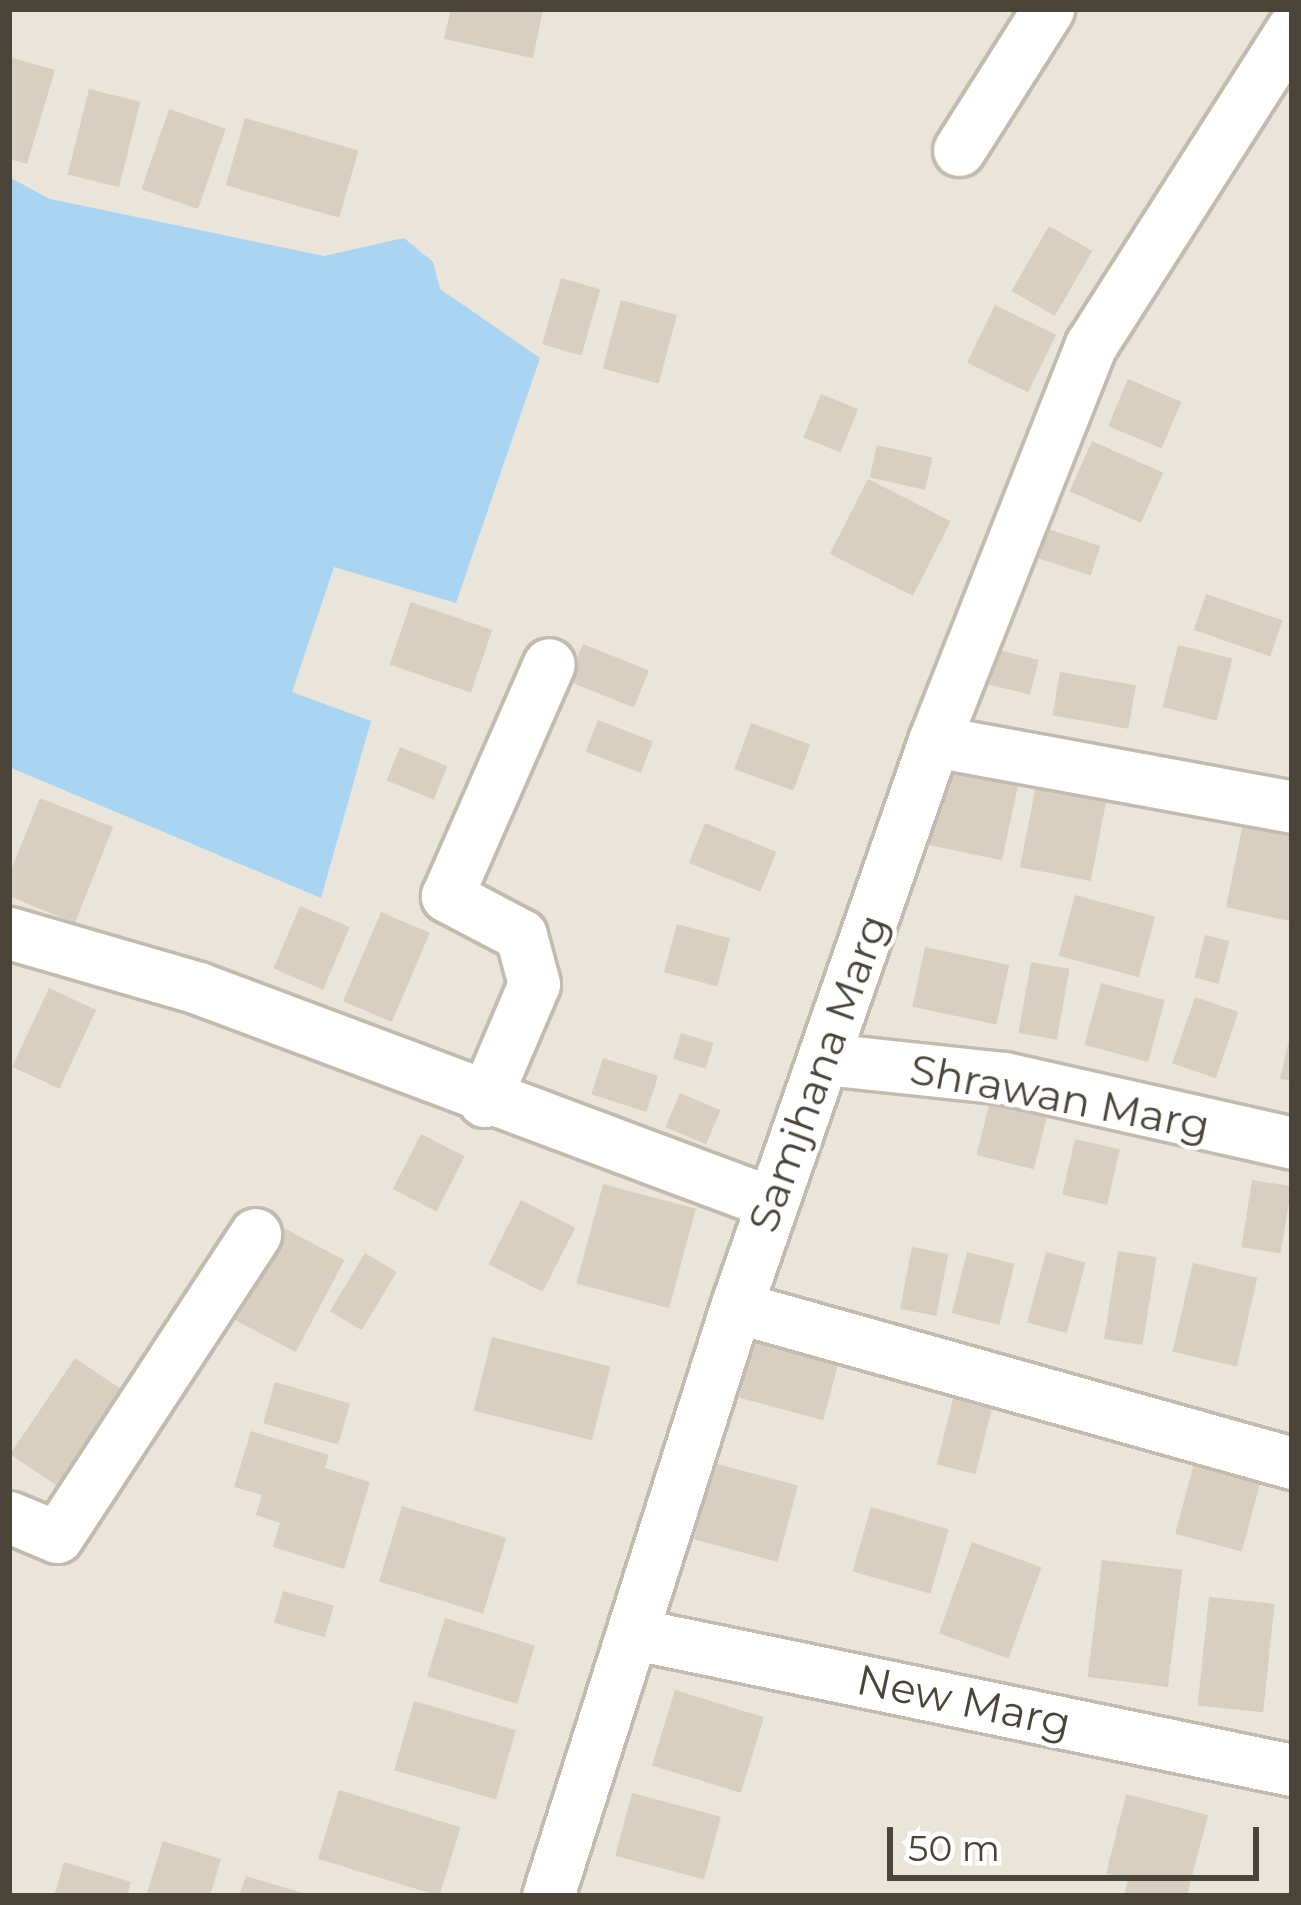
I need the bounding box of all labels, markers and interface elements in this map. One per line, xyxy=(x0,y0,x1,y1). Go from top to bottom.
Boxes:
street label: Samjhana Marg xyxy=(737,907,899,1239)
street label: Shrawan Marg xyxy=(906,1043,1214,1151)
street label: New Marg xyxy=(853,1654,1075,1748)
scale bar xyxy=(893,1803,1265,1877)
text: 50 m xyxy=(908,1826,1000,1870)

